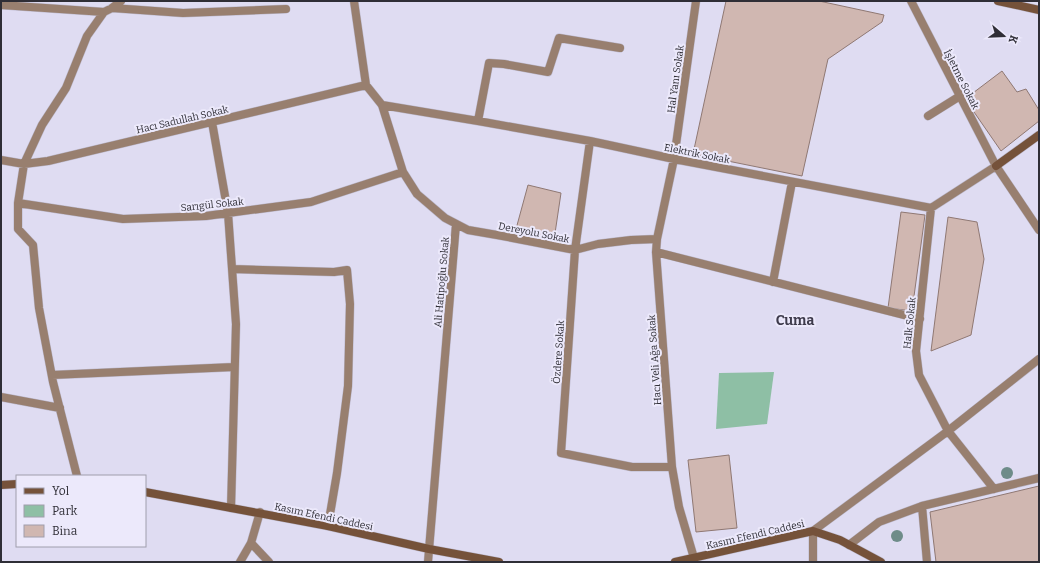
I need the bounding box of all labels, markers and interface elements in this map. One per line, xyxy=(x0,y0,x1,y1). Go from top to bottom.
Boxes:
north arrow xyxy=(984,16,1024,56)
text: K xyxy=(1006,33,1020,45)
street label: Hal Yanı Sokak xyxy=(665,44,687,114)
street label: İşletme Sokak xyxy=(941,47,983,112)
street label: Hacı Sadullah Sokak xyxy=(135,103,230,136)
street label: Elektrik Sokak xyxy=(663,142,731,166)
street label: Sarıgül Sokak xyxy=(180,196,245,214)
street label: Dereyolu Sokak xyxy=(497,220,571,246)
street label: Ali Hatipoğlu Sokak xyxy=(431,236,452,328)
street label: Halk Sokak xyxy=(901,296,919,350)
district label: Cuma xyxy=(776,312,814,329)
street label: Hacı Veli Ağa Sokak xyxy=(645,314,664,406)
street label: Özdere Sokak xyxy=(550,320,567,384)
legend xyxy=(16,475,146,547)
text: Yol xyxy=(52,484,70,498)
street label: Kasım Efendi Caddesi xyxy=(273,501,374,533)
text: Park xyxy=(52,504,78,518)
street label: Kasım Efendi Caddesi xyxy=(705,518,806,552)
text: Bina xyxy=(52,524,78,538)

